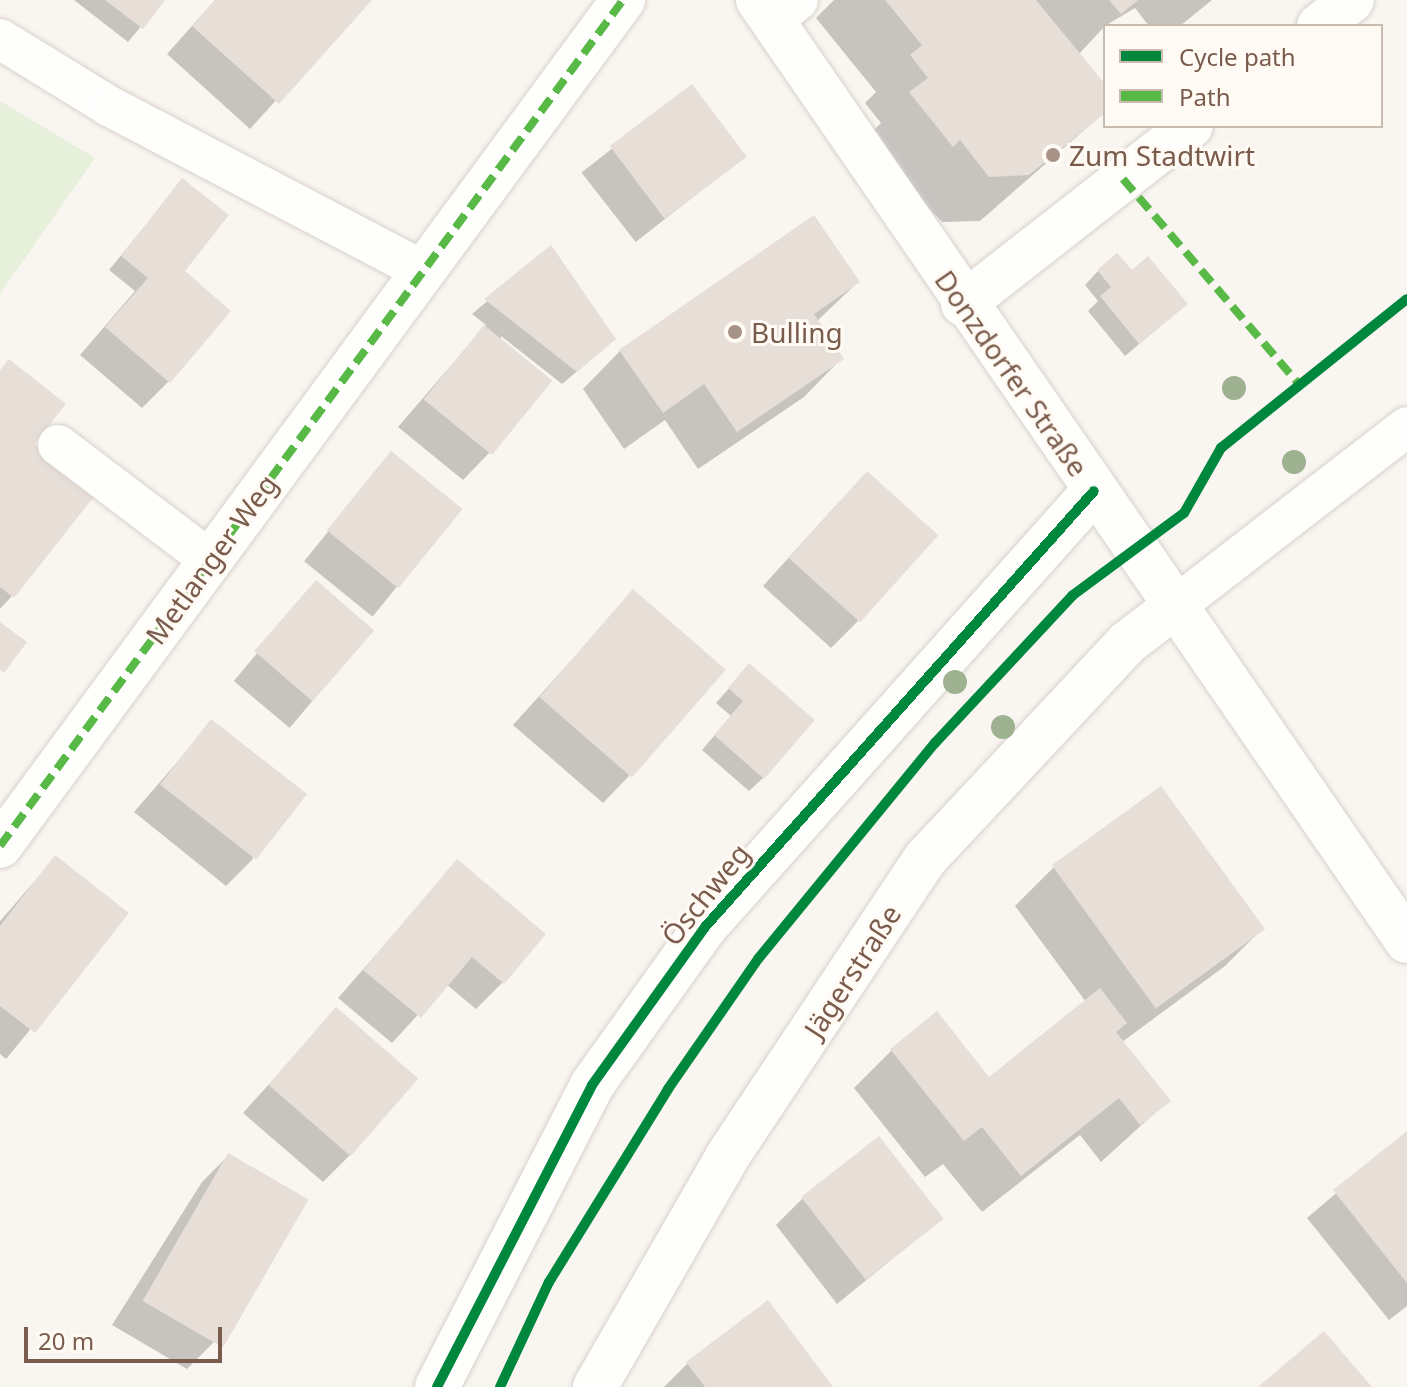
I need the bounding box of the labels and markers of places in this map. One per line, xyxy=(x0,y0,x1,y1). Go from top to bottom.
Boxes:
place label: Zum Stadtwirt xyxy=(1069,138,1255,172)
marker: Zum Stadtwirt xyxy=(1044,146,1062,164)
place label: Bulling xyxy=(751,315,843,349)
marker: Bulling xyxy=(726,323,744,341)

